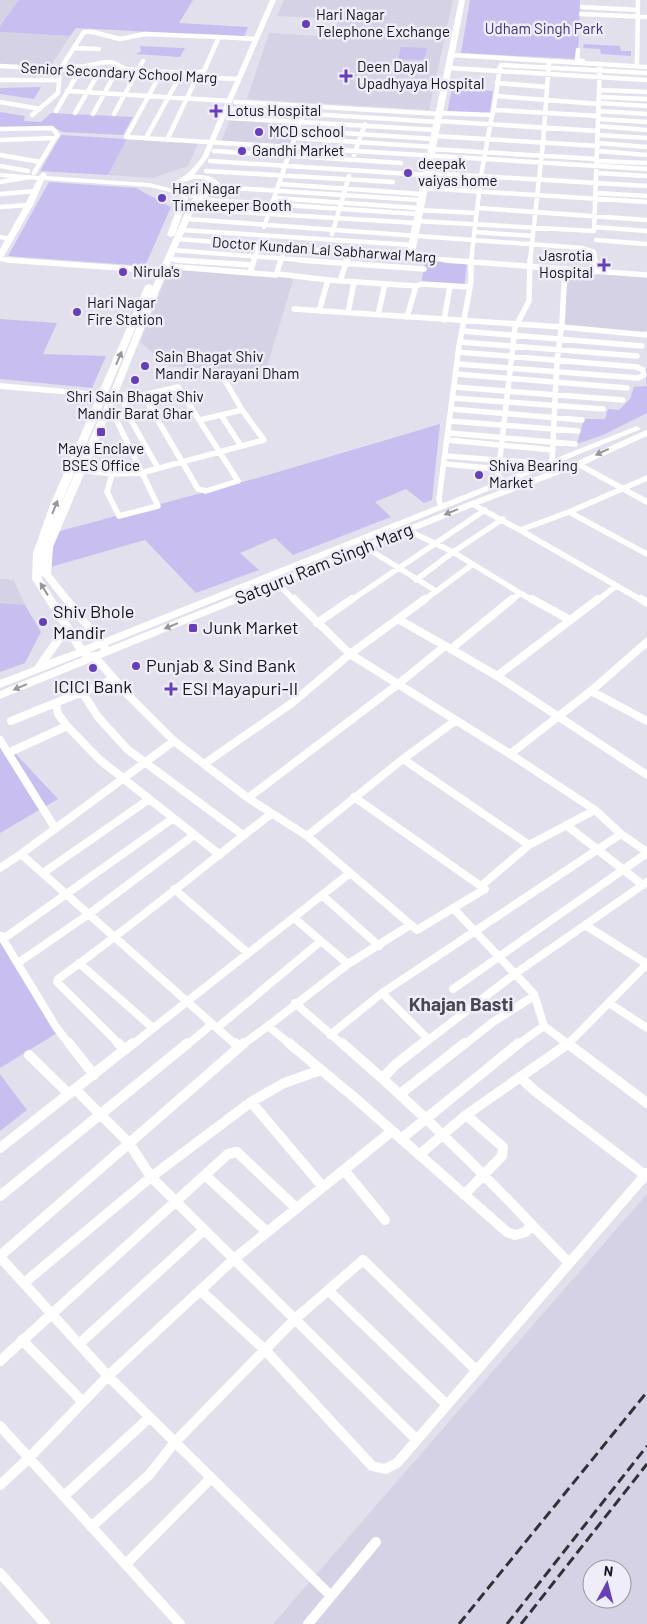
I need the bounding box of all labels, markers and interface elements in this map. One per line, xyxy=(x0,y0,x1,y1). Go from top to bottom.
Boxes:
place label: Hari Nagar Telephone Exchange xyxy=(316,5,450,40)
marker: Hari Nagar Telephone Exchange xyxy=(300,18,312,30)
park label: Udham Singh Park xyxy=(485,19,604,37)
place label: Deen Dayal Upadhyaya Hospital xyxy=(357,57,484,92)
street label: Senior Secondary School Marg xyxy=(20,58,218,86)
marker: Deen Dayal Upadhyaya Hospital xyxy=(339,69,353,83)
place label: Lotus Hospital xyxy=(227,101,321,119)
marker: Lotus Hospital xyxy=(209,104,223,118)
place label: MCD school xyxy=(269,122,344,140)
marker: MCD school xyxy=(253,126,265,138)
place label: Gandhi Market xyxy=(252,141,344,159)
marker: Gandhi Market xyxy=(236,145,248,157)
place label: deepak vaiyas home xyxy=(418,154,498,189)
marker: deepak vaiyas home xyxy=(402,167,414,179)
place label: Hari Nagar Timekeeper Booth xyxy=(172,179,292,214)
marker: Hari Nagar Timekeeper Booth xyxy=(156,192,168,204)
street label: Doctor Kundan Lal Sabharwal Marg xyxy=(211,232,437,266)
place label: Jasrotia Hospital xyxy=(539,246,593,281)
marker: Jasrotia Hospital xyxy=(597,258,611,272)
place label: Nirula's xyxy=(133,262,180,280)
marker: Nirula's xyxy=(117,266,129,278)
place label: Hari Nagar Fire Station xyxy=(87,293,163,328)
marker: Hari Nagar Fire Station xyxy=(71,306,83,318)
place label: Sain Bhagat Shiv Mandir Narayani Dham xyxy=(155,347,299,382)
one-way arrow xyxy=(116,350,123,365)
marker: Sain Bhagat Shiv Mandir Narayani Dham xyxy=(139,360,151,372)
marker: Shri Sain Bhagat Shiv Mandir Barat Ghar xyxy=(129,374,141,386)
place label: Shri Sain Bhagat Shiv Mandir Barat Ghar xyxy=(66,387,204,422)
marker: Maya Enclave BSES Office xyxy=(95,426,107,438)
place label: Maya Enclave BSES Office xyxy=(58,439,144,474)
one-way arrow xyxy=(595,448,610,457)
place label: Shiva Bearing Market xyxy=(489,456,578,491)
marker: Shiva Bearing Market xyxy=(473,469,485,481)
one-way arrow xyxy=(51,499,59,514)
one-way arrow xyxy=(444,509,459,517)
street label: Satguru Ram Singh Marg xyxy=(232,517,416,609)
one-way arrow xyxy=(39,583,48,596)
place label: Shiv Bhole Mandir xyxy=(53,600,134,643)
marker: Shiv Bhole Mandir xyxy=(37,616,49,628)
place label: Junk Market xyxy=(203,616,299,638)
one-way arrow xyxy=(164,622,178,630)
marker: Junk Market xyxy=(187,622,199,634)
place label: Punjab & Sind Bank xyxy=(146,654,296,676)
marker: Punjab & Sind Bank xyxy=(130,660,142,672)
marker: ICICI Bank xyxy=(87,662,99,674)
place label: ICICI Bank xyxy=(54,675,132,697)
place label: ESI Mayapuri-II xyxy=(182,677,298,699)
marker: ESI Mayapuri-II xyxy=(164,682,178,696)
one-way arrow xyxy=(13,683,27,691)
district label: Khajan Basti xyxy=(409,992,513,1015)
north arrow xyxy=(582,1559,632,1609)
text: N xyxy=(603,1562,614,1580)

